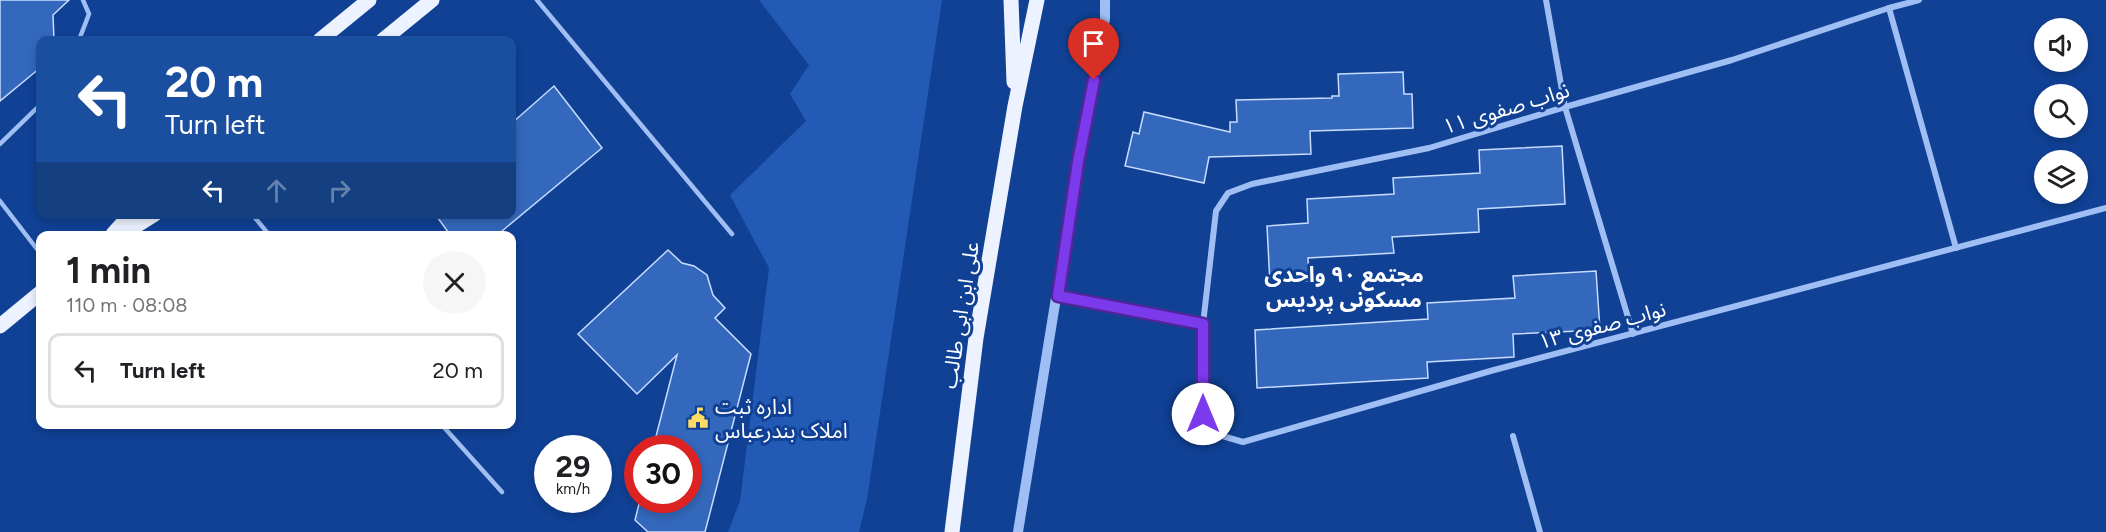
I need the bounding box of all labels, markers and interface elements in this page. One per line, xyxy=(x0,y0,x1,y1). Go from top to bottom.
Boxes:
pin xyxy=(1068,18,1119,80)
map controls xyxy=(2034,18,2088,204)
button: sound xyxy=(2034,18,2088,72)
icon: arrive xyxy=(1077,27,1110,60)
text: 20 m xyxy=(165,57,263,108)
icon: left xyxy=(66,60,144,138)
street label: نواب صفوی ۱۱ xyxy=(1440,77,1572,139)
button: search xyxy=(2034,84,2088,138)
text: Turn left xyxy=(165,108,265,141)
button: layers xyxy=(2034,150,2088,204)
icon: left xyxy=(197,174,230,207)
icon: ahead xyxy=(260,174,293,207)
icon: right xyxy=(323,174,356,207)
street label: علی ابن ابی طالب xyxy=(936,240,984,390)
text: 1 min xyxy=(66,249,151,292)
button: close xyxy=(423,251,486,314)
district label: مجتمع ٩٠ واحدی مسکونی پردیس xyxy=(1264,261,1424,313)
text: 110 m · 08:08 xyxy=(66,293,188,317)
street label: نواب صفوی ۱۳ xyxy=(1535,296,1669,354)
icon: left xyxy=(69,354,102,387)
text: Turn left xyxy=(120,357,206,384)
text: 20 m xyxy=(432,357,483,384)
position arrow xyxy=(1171,382,1235,446)
place label: اداره ثبت املاک بندرعباس xyxy=(715,394,848,443)
public building icon: اداره ثبت املاک بندرعباس xyxy=(686,406,710,430)
speed limit sign: 30 xyxy=(624,435,702,513)
text: 29 xyxy=(556,448,590,485)
text: km/h xyxy=(556,480,590,498)

